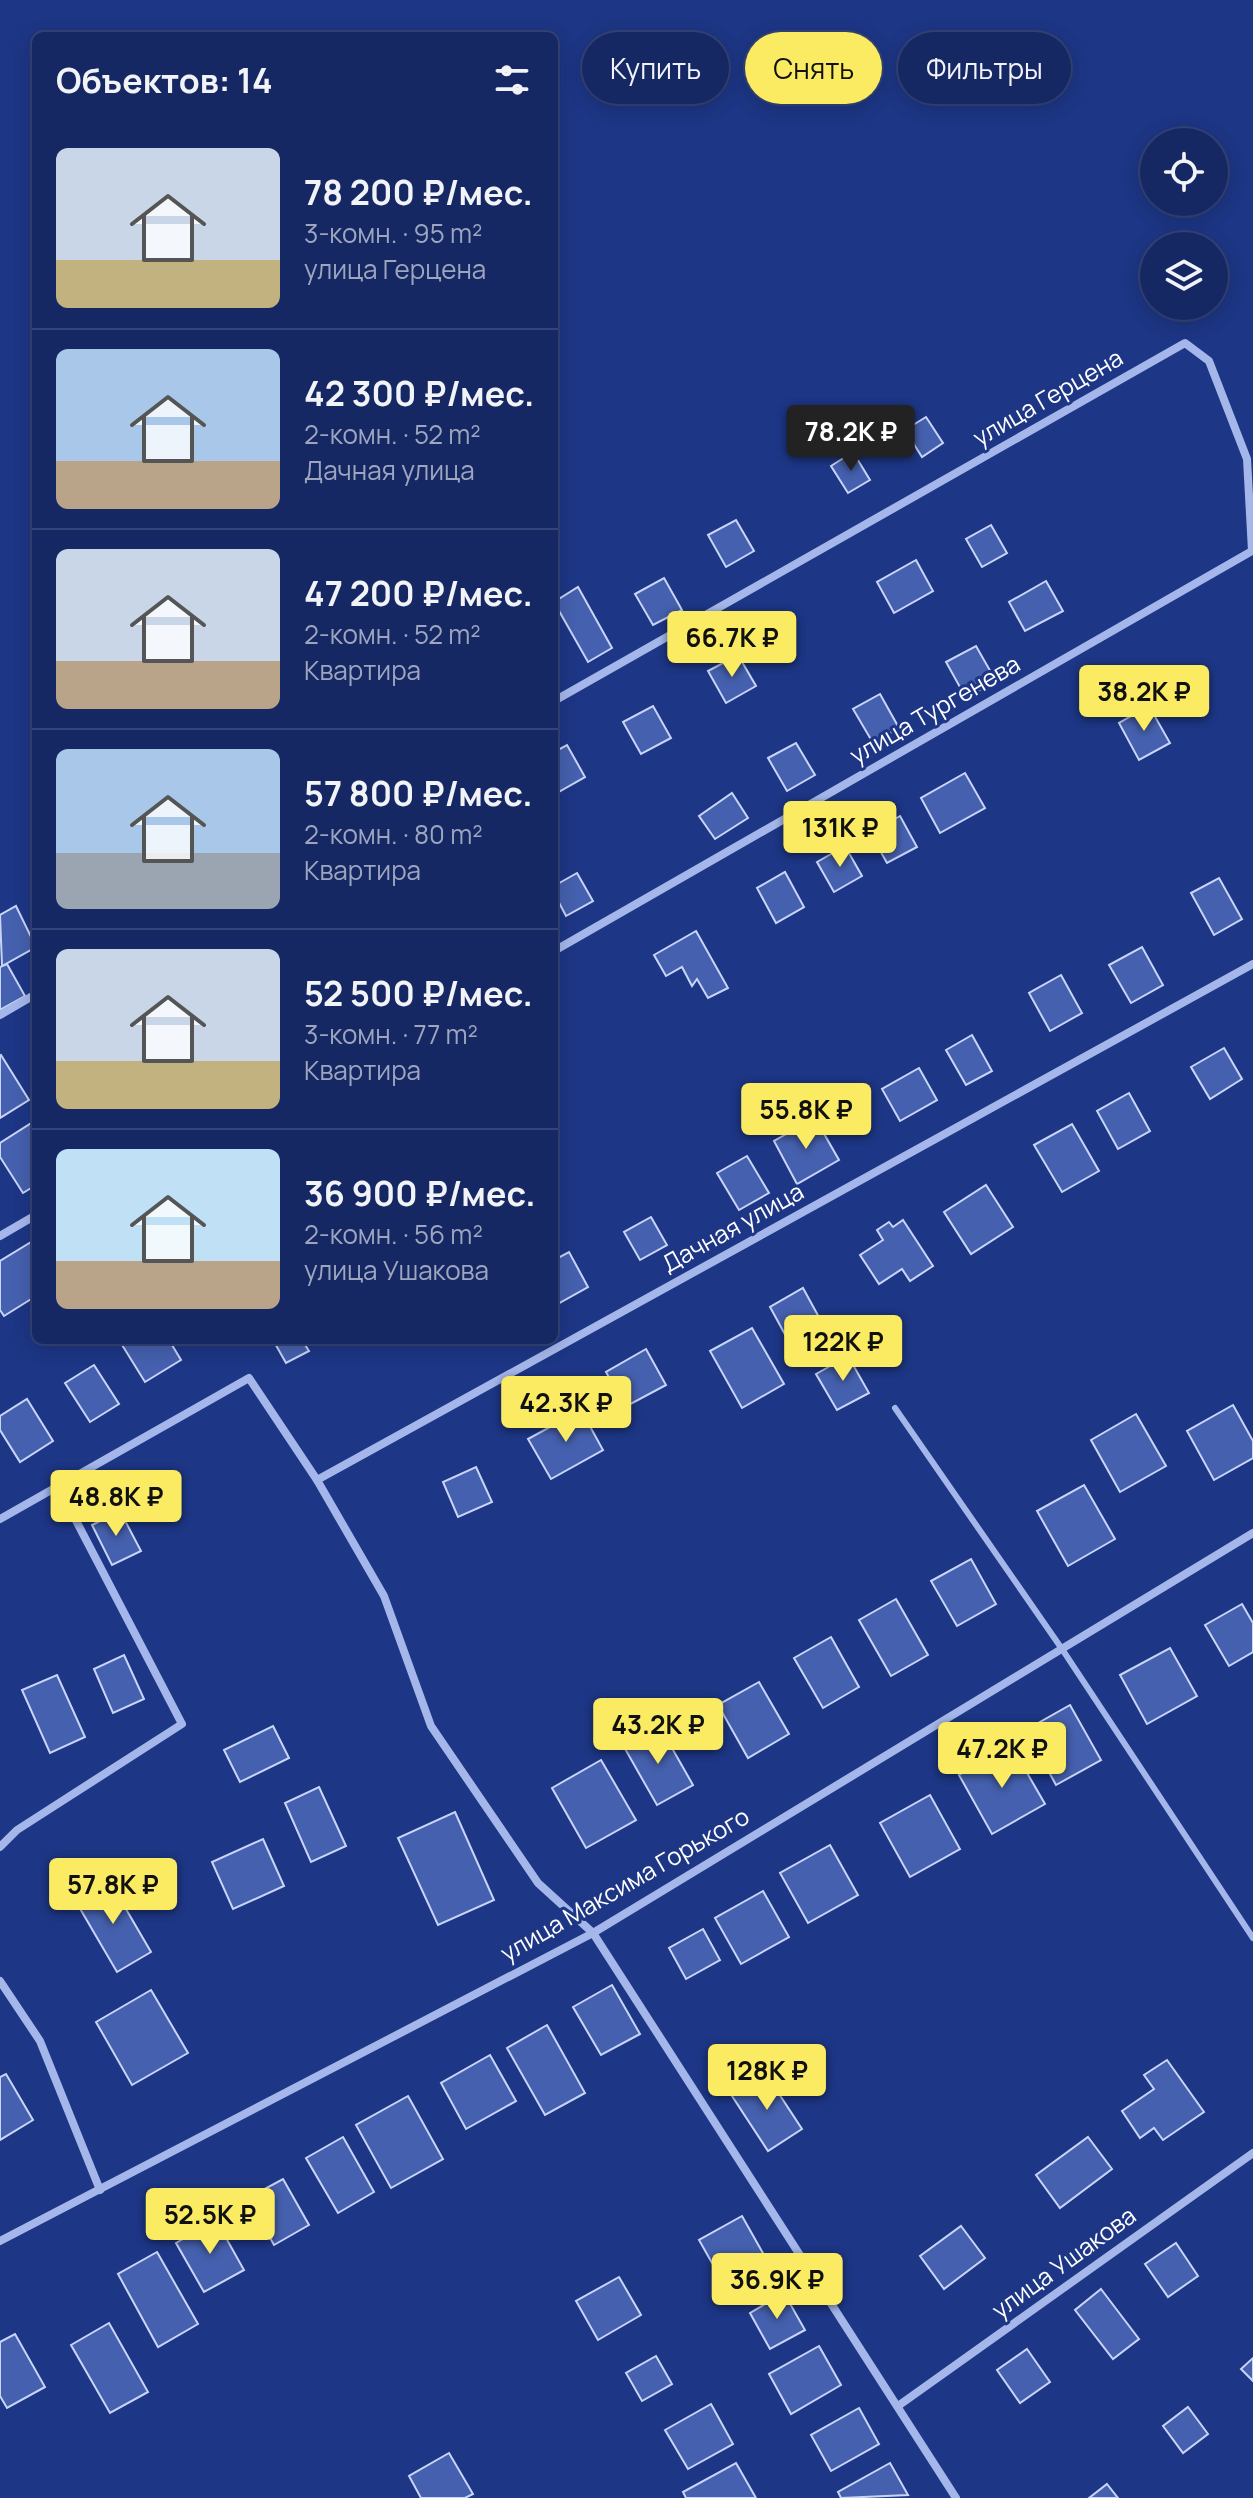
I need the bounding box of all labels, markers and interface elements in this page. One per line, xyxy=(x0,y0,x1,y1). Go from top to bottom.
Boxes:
chip: Купить xyxy=(582,32,729,104)
chip: Снять xyxy=(745,32,882,104)
chip: Фильтры xyxy=(898,32,1071,104)
text: Объектов: 14 xyxy=(56,57,273,103)
icon: filters xyxy=(490,58,534,102)
map controls xyxy=(1140,128,1228,320)
button: locate xyxy=(1140,128,1228,216)
text: 78 200 ₽/мес. xyxy=(304,169,533,215)
icon: home xyxy=(120,180,216,276)
text: 3-комн. · 95 m² xyxy=(304,215,482,251)
button: layers xyxy=(1140,232,1228,320)
text: улица Герцена xyxy=(304,251,486,287)
street label: улица Герцена xyxy=(966,340,1128,453)
text: 42 300 ₽/мес. xyxy=(304,370,534,416)
icon: home xyxy=(120,381,216,477)
pin: 78.2K ₽ xyxy=(777,405,925,473)
text: 78.2K ₽ xyxy=(805,413,897,449)
text: 2-комн. · 52 m² xyxy=(304,416,481,452)
text: Дачная улица xyxy=(304,452,475,488)
text: 47 200 ₽/мес. xyxy=(304,570,533,616)
icon: home xyxy=(120,581,216,677)
pin: 66.7K ₽ xyxy=(658,611,806,679)
text: 2-комн. · 52 m² xyxy=(304,616,481,652)
text: 66.7K ₽ xyxy=(685,619,779,655)
street label: улица Тургенева xyxy=(843,646,1026,771)
text: Квартира xyxy=(304,652,421,688)
pin: 38.2K ₽ xyxy=(1070,665,1218,733)
text: 38.2K ₽ xyxy=(1097,673,1191,709)
text: 57 800 ₽/мес. xyxy=(304,770,533,816)
icon: home xyxy=(120,781,216,877)
pin: 131K ₽ xyxy=(775,801,905,869)
text: 131K ₽ xyxy=(801,809,879,845)
text: 2-комн. · 80 m² xyxy=(304,816,483,852)
text: Квартира xyxy=(304,852,421,888)
text: 52 500 ₽/мес. xyxy=(304,970,533,1016)
icon: home xyxy=(120,981,216,1077)
text: 3-комн. · 77 m² xyxy=(304,1016,478,1052)
text: Квартира xyxy=(304,1052,421,1088)
pin: 55.8K ₽ xyxy=(732,1083,880,1151)
text: 55.8K ₽ xyxy=(759,1091,853,1127)
text: 36 900 ₽/мес. xyxy=(304,1170,536,1216)
street label: Дачная улица xyxy=(655,1174,809,1279)
icon: home xyxy=(120,1181,216,1277)
text: 2-комн. · 56 m² xyxy=(304,1216,483,1252)
text: улица Ушакова xyxy=(304,1252,489,1288)
pin: 122K ₽ xyxy=(778,1315,908,1383)
text: 122K ₽ xyxy=(802,1323,884,1359)
pin: 42.3K ₽ xyxy=(492,1376,640,1444)
text: 42.3K ₽ xyxy=(519,1384,613,1420)
pin: 48.8K ₽ xyxy=(42,1470,190,1538)
text: 48.8K ₽ xyxy=(69,1478,163,1514)
pin: 43.2K ₽ xyxy=(584,1698,732,1766)
text: 43.2K ₽ xyxy=(611,1706,705,1742)
pin: 47.2K ₽ xyxy=(928,1722,1076,1790)
text: 47.2K ₽ xyxy=(956,1730,1048,1766)
street label: улица Максима Горького xyxy=(494,1799,755,1969)
pin: 57.8K ₽ xyxy=(39,1858,187,1926)
text: 57.8K ₽ xyxy=(67,1866,159,1902)
pin: 128K ₽ xyxy=(702,2044,832,2112)
text: 128K ₽ xyxy=(726,2052,808,2088)
pin: 52.5K ₽ xyxy=(136,2188,284,2256)
text: 52.5K ₽ xyxy=(164,2196,256,2232)
street label: улица Ушакова xyxy=(984,2198,1142,2325)
pin: 36.9K ₽ xyxy=(703,2253,851,2321)
text: 36.9K ₽ xyxy=(730,2261,824,2297)

